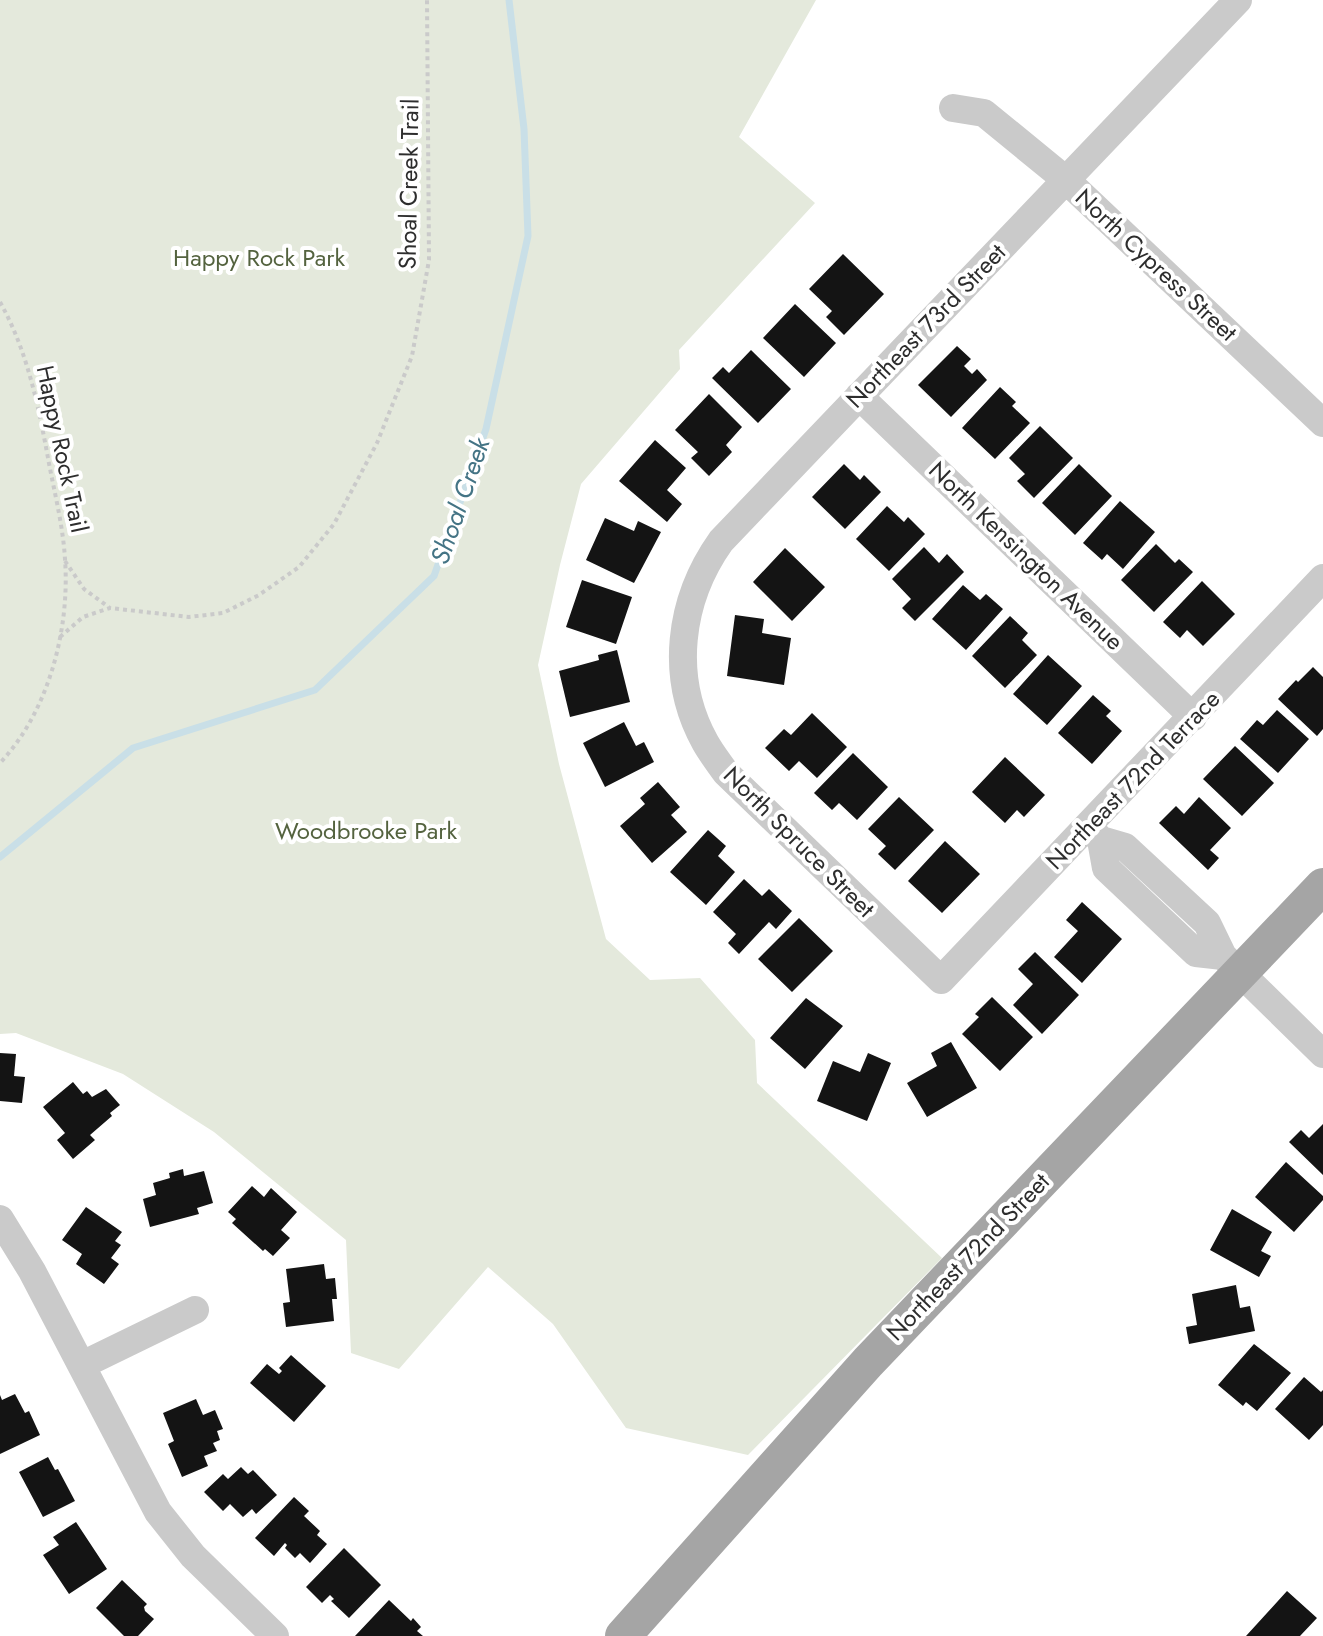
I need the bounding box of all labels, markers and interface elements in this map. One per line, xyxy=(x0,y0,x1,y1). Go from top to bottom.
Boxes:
street label: Shoal Creek Trail xyxy=(390,98,427,270)
street label: North Cypress Street xyxy=(1068,180,1245,349)
street label: Northeast 73rd Street xyxy=(838,235,1014,416)
park label: Happy Rock Park xyxy=(173,240,345,275)
street label: Happy Rock Trail xyxy=(28,362,97,536)
water label: Shoal Creek xyxy=(421,431,500,569)
street label: North Kensington Avenue xyxy=(921,453,1132,658)
street label: Northeast 72nd Terrace xyxy=(1038,682,1228,877)
street label: North Spruce Street xyxy=(716,758,883,925)
park label: Woodbrooke Park xyxy=(275,813,457,848)
street label: Northeast 72nd Street xyxy=(878,1165,1057,1349)

